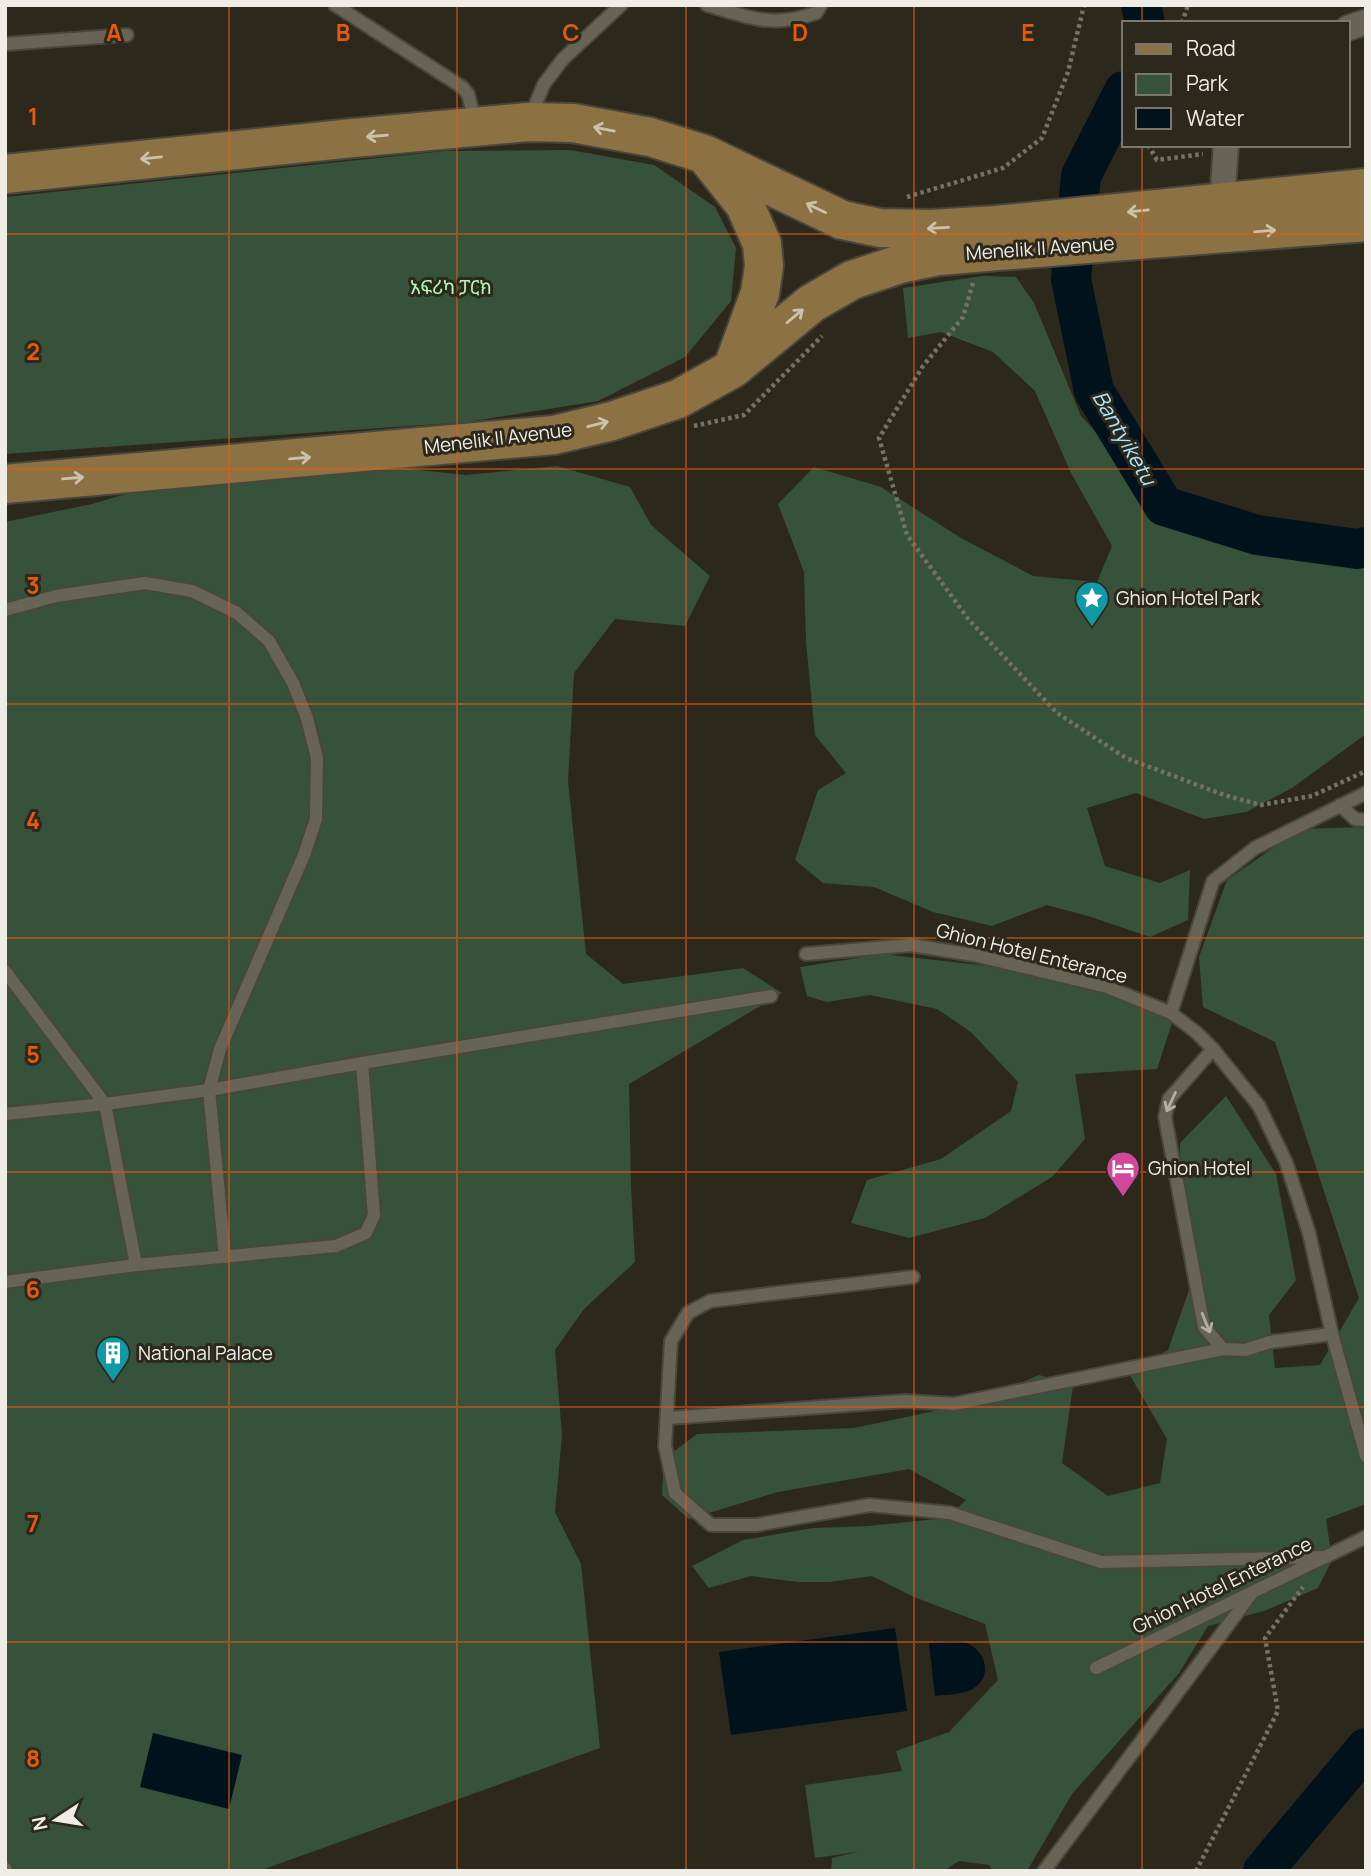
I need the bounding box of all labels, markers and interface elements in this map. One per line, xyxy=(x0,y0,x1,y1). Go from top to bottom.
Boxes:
text: A xyxy=(106,16,122,48)
text: B xyxy=(336,16,350,48)
text: C xyxy=(563,16,580,48)
text: D xyxy=(792,16,808,48)
text: E xyxy=(1021,16,1035,48)
legend xyxy=(1122,21,1350,147)
text: Road xyxy=(1186,34,1236,62)
text: Park xyxy=(1186,69,1228,97)
text: 1 xyxy=(28,100,38,132)
text: Water xyxy=(1186,104,1245,132)
one-way arrow xyxy=(593,121,616,135)
one-way arrow xyxy=(367,130,389,143)
one-way arrow xyxy=(140,152,163,165)
one-way arrow xyxy=(806,200,827,214)
one-way arrow xyxy=(1127,205,1149,218)
one-way arrow xyxy=(927,222,950,235)
one-way arrow xyxy=(1254,224,1276,237)
street label: Menelik II Avenue xyxy=(965,230,1115,266)
park label: አፍሪካ ፓርክ xyxy=(410,274,492,300)
one-way arrow xyxy=(786,309,804,324)
text: 2 xyxy=(26,335,40,367)
water label: Bantyiketu xyxy=(1087,385,1164,491)
street label: Menelik II Avenue xyxy=(423,416,573,460)
one-way arrow xyxy=(587,417,609,430)
one-way arrow xyxy=(288,451,311,464)
one-way arrow xyxy=(61,471,84,484)
text: 3 xyxy=(26,569,40,601)
place icon: Ghion Hotel Park xyxy=(1073,579,1111,628)
place label: Ghion Hotel Park xyxy=(1116,585,1261,611)
text: 4 xyxy=(26,804,40,836)
street label: Ghion Hotel Enterance xyxy=(934,917,1130,989)
text: 5 xyxy=(26,1038,40,1070)
one-way arrow xyxy=(1164,1091,1178,1112)
hotel icon: Ghion Hotel xyxy=(1104,1149,1142,1198)
place label: Ghion Hotel xyxy=(1148,1155,1250,1181)
text: 6 xyxy=(26,1273,40,1305)
one-way arrow xyxy=(1201,1312,1213,1333)
building icon: National Palace xyxy=(94,1334,132,1383)
place label: National Palace xyxy=(138,1340,273,1366)
text: 7 xyxy=(27,1507,39,1539)
street label: Ghion Hotel Enterance xyxy=(1128,1530,1316,1640)
text: 8 xyxy=(26,1742,40,1774)
north arrow xyxy=(21,1785,91,1855)
text: N xyxy=(25,1814,54,1833)

